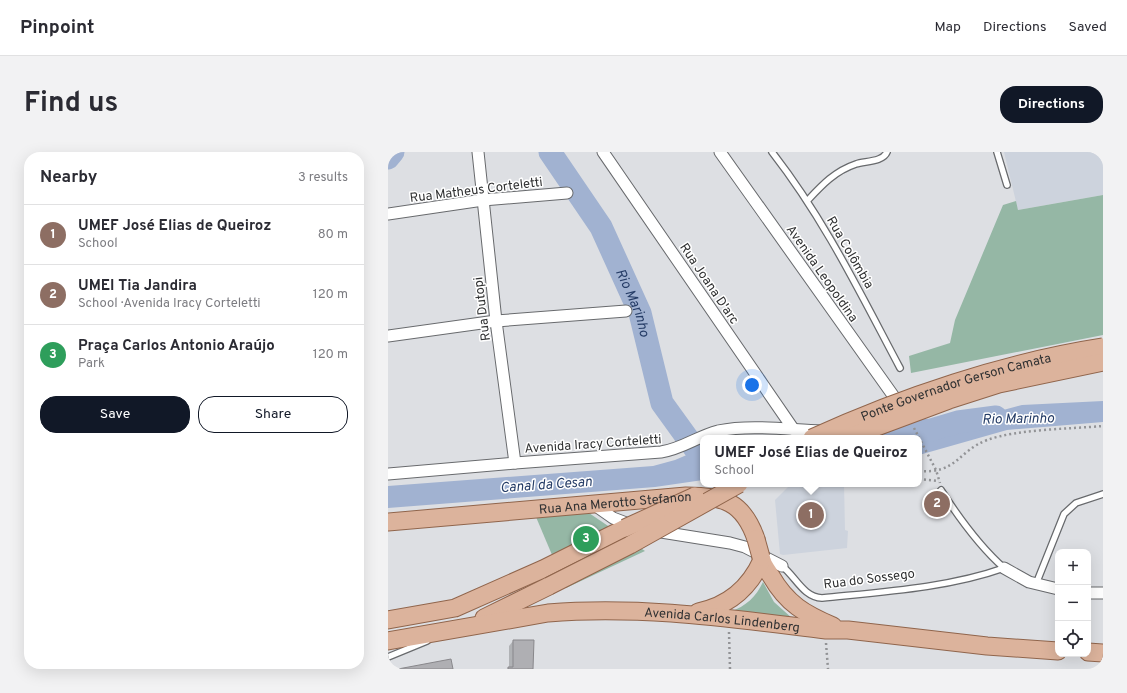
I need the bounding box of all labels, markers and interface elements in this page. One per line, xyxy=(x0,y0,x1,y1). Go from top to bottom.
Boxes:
text: Pinpoint xyxy=(20,16,95,40)
text: Map xyxy=(935,19,961,36)
text: Directions xyxy=(983,19,1047,36)
text: Saved xyxy=(1069,19,1107,36)
text: Find us xyxy=(24,86,118,122)
button: Directions xyxy=(1000,86,1103,123)
text: Nearby xyxy=(40,167,97,189)
text: 3 results xyxy=(298,170,348,186)
street label: Rua Matheus Corteletti xyxy=(409,175,544,207)
street label: Rua Colômbia xyxy=(822,214,876,292)
text: UMEF José Elias de Queiroz xyxy=(78,217,271,236)
street label: Avenida Leopoldina xyxy=(782,223,861,326)
text: 1 xyxy=(50,227,56,243)
text: 80 m xyxy=(318,227,348,243)
text: School xyxy=(78,236,118,252)
street label: Rua Joana D'arc xyxy=(675,240,741,328)
water label: Rio Marinho xyxy=(611,266,653,339)
street label: Rua Dutopi xyxy=(471,276,495,342)
text: UMEI Tia Jandira xyxy=(78,277,197,296)
text: 2 xyxy=(49,287,57,303)
text: 120 m xyxy=(313,287,348,303)
text: School · Avenida Iracy Corteletti xyxy=(78,296,261,312)
text: Praça Carlos Antonio Araújo xyxy=(78,337,275,356)
text: 3 xyxy=(49,347,57,363)
text: 120 m xyxy=(313,347,348,363)
street label: Ponte Governador Gerson Camata xyxy=(859,351,1053,426)
text: Park xyxy=(78,356,105,372)
your location xyxy=(742,375,762,395)
button: Save xyxy=(40,396,190,433)
button: Share xyxy=(198,396,348,433)
water label: Rio Marinho xyxy=(982,410,1055,429)
street label: Avenida Iracy Corteletti xyxy=(524,432,662,458)
popup xyxy=(700,435,922,487)
text: UMEF José Elias de Queiroz xyxy=(714,444,908,463)
text: School xyxy=(714,463,754,479)
water label: Canal da Cesan xyxy=(500,474,593,497)
pin: 2 xyxy=(924,489,950,519)
street label: Rua Ana Merotto Stefanon xyxy=(538,490,692,519)
pin: 1 xyxy=(798,500,824,530)
pin: 3 xyxy=(573,524,599,554)
map controls xyxy=(1055,549,1091,657)
button: + xyxy=(1055,549,1091,585)
street label: Rua do Sossego xyxy=(823,566,916,594)
button: − xyxy=(1055,585,1091,621)
street label: Avenida Carlos Lindenberg xyxy=(644,606,801,637)
button: locate xyxy=(1055,621,1091,657)

